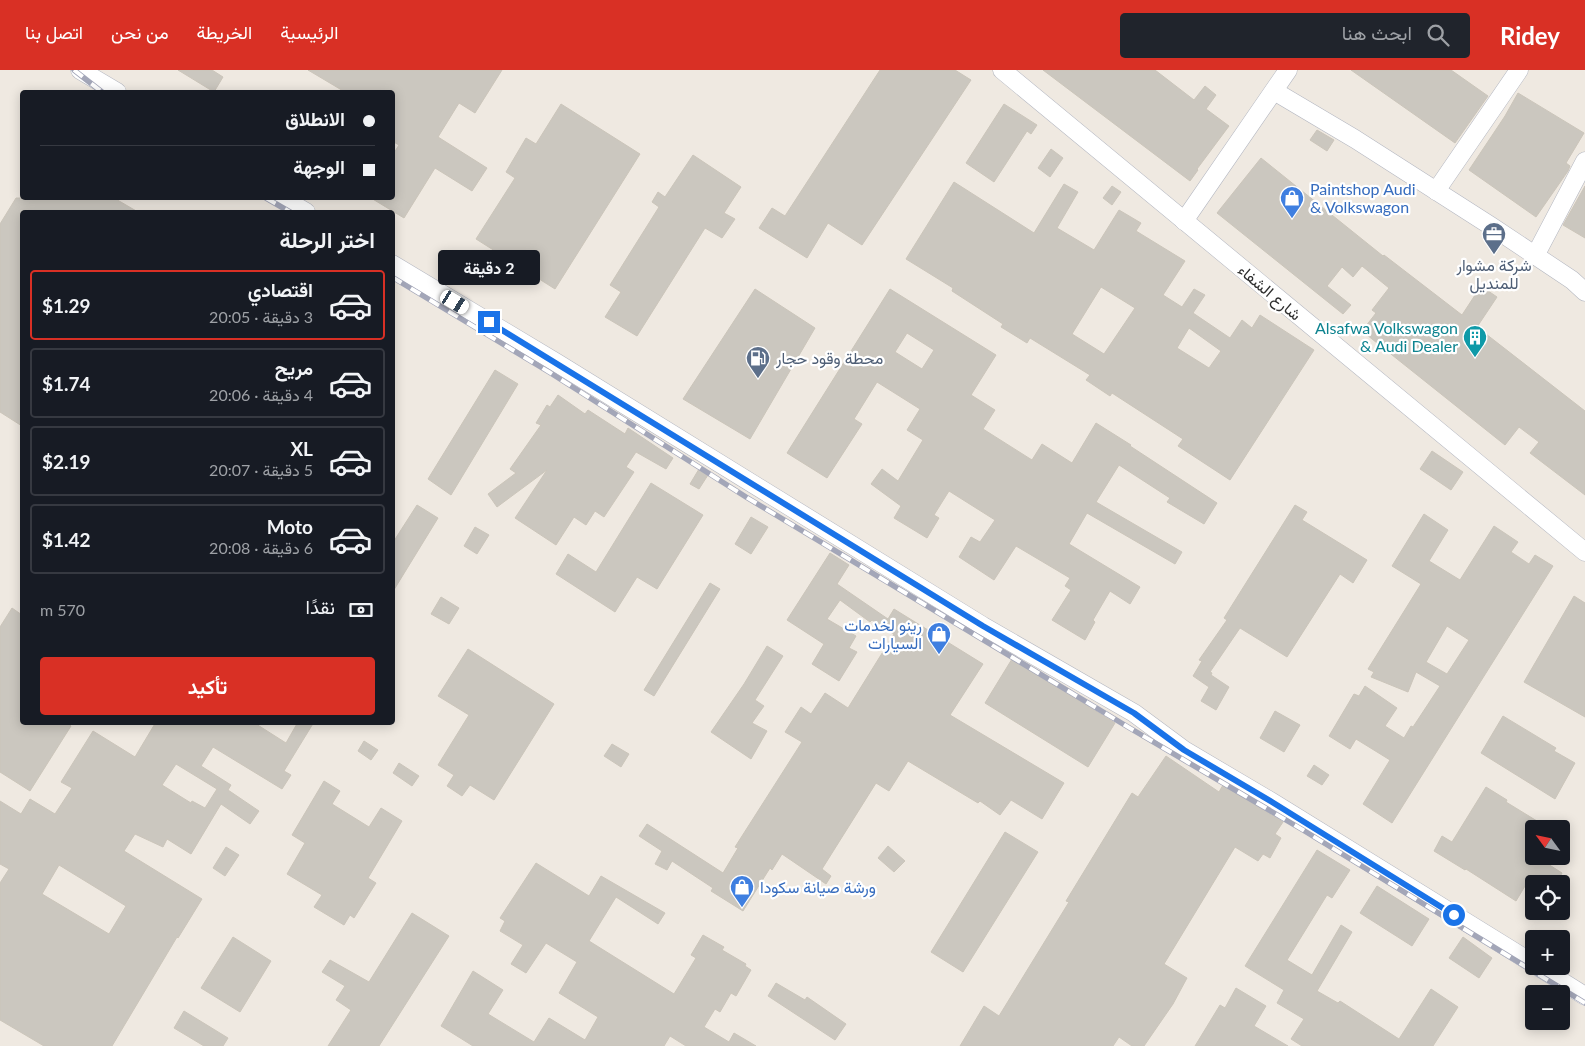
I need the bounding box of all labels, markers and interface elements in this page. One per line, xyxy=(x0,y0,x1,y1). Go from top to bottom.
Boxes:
search box xyxy=(1120,13,1470,58)
text: اتصل بنا xyxy=(25,21,83,43)
text: من نحن xyxy=(111,21,169,43)
text: الخريطة xyxy=(197,21,252,43)
text: الرئيسية xyxy=(280,21,338,43)
text: ابحث هنا xyxy=(1342,21,1412,44)
icon: search xyxy=(1424,21,1452,49)
text: Ridey xyxy=(1500,21,1560,50)
text: الانطلاق xyxy=(285,107,345,130)
text: الوجهة xyxy=(293,155,345,178)
place label: Paintshop Audi & Volkswagon xyxy=(1310,179,1416,216)
shop icon: Paintshop Audi & Volkswagon xyxy=(1279,185,1305,219)
office icon: شركة مشوار للمنديل xyxy=(1481,221,1507,255)
text: اختر الرحلة xyxy=(279,226,375,253)
callout: 2 دقيقة xyxy=(438,250,540,284)
place label: شركة مشوار للمنديل xyxy=(1455,255,1532,294)
text: 2 دقيقة xyxy=(464,258,514,277)
street label: شارع الشفاء xyxy=(1233,260,1306,326)
text: اقتصادي xyxy=(248,278,313,301)
icon: car xyxy=(328,283,373,328)
car xyxy=(438,288,471,316)
text: $1.29 xyxy=(42,294,91,317)
text: 3 دقيقة · 20:05 xyxy=(209,307,313,326)
route end xyxy=(478,311,500,333)
place label: Alsafwa Volkswagon & Audi Dealer xyxy=(1315,318,1458,355)
building icon: Alsafwa Volkswagon & Audi Dealer xyxy=(1462,324,1488,358)
fuel station icon: محطة وقود حجار xyxy=(745,345,771,379)
place label: محطة وقود حجار xyxy=(775,348,883,369)
text: مريح xyxy=(275,356,313,379)
icon: car xyxy=(328,361,373,406)
text: $1.74 xyxy=(42,372,91,395)
text: 4 دقيقة · 20:06 xyxy=(209,385,313,404)
text: XL xyxy=(290,437,313,460)
icon: car xyxy=(328,439,373,484)
text: $2.19 xyxy=(42,450,91,473)
text: 5 دقيقة · 20:07 xyxy=(209,460,313,479)
text: Moto xyxy=(267,515,313,538)
icon: car xyxy=(328,517,373,562)
text: $1.42 xyxy=(42,528,91,551)
text: 6 دقيقة · 20:08 xyxy=(209,538,313,557)
text: نقدًا xyxy=(306,595,335,618)
icon: cash xyxy=(347,596,375,624)
text: 570 m xyxy=(40,600,85,619)
place label: رينو لخدمات السيارات xyxy=(844,615,922,654)
shop icon: رينو لخدمات السيارات xyxy=(926,621,952,655)
button: تأكيد xyxy=(40,657,375,715)
north arrow xyxy=(1525,820,1570,865)
map controls xyxy=(1525,820,1570,1030)
shop icon: ورشة صيانة سكودا xyxy=(729,874,755,908)
button: locate xyxy=(1525,875,1570,920)
place label: ورشة صيانة سكودا xyxy=(760,877,876,898)
route start xyxy=(1443,904,1465,926)
button: + xyxy=(1525,930,1570,975)
button: − xyxy=(1525,985,1570,1030)

